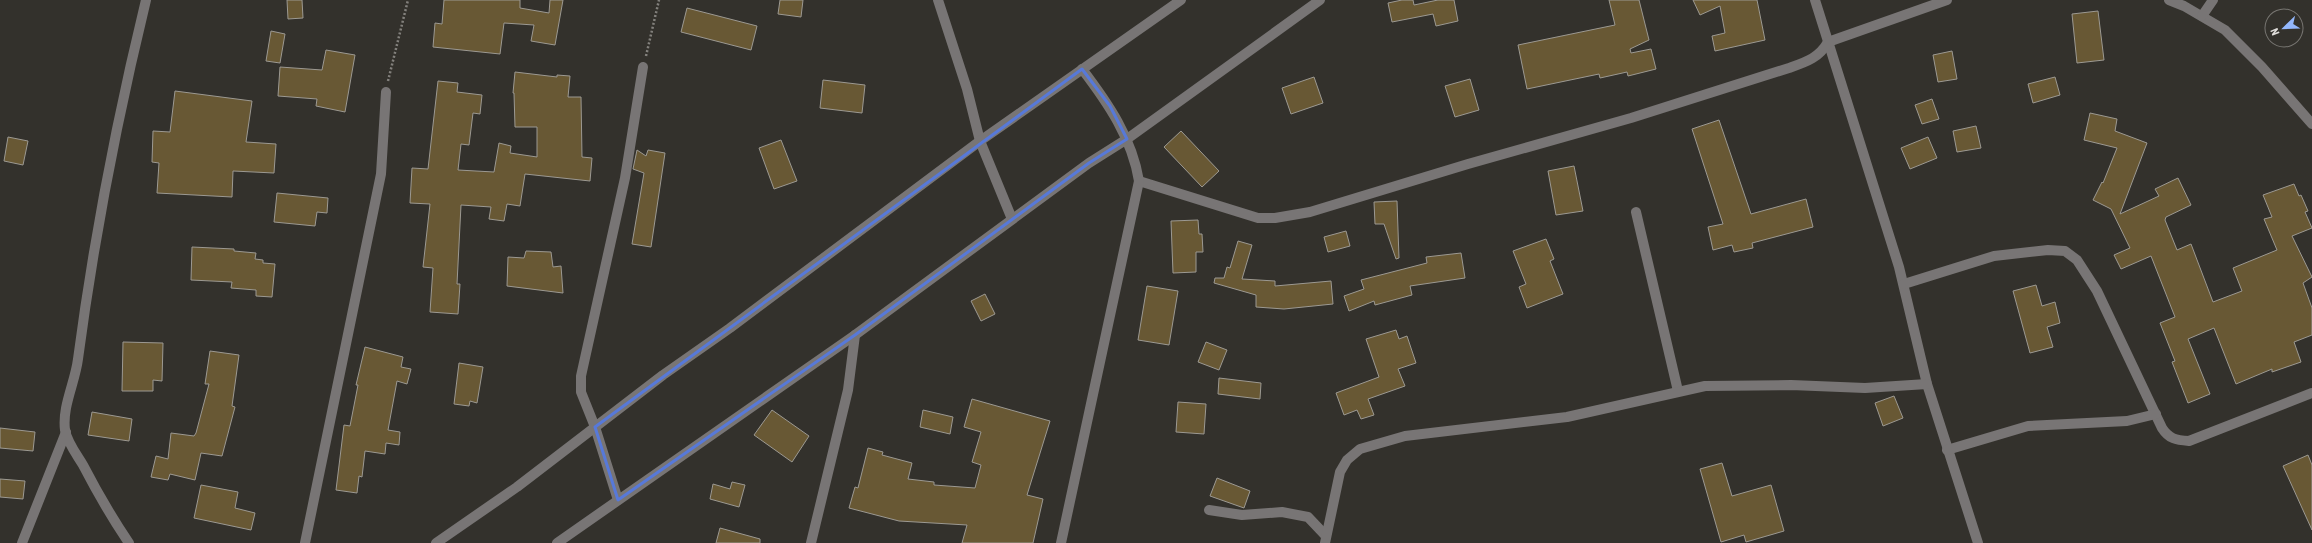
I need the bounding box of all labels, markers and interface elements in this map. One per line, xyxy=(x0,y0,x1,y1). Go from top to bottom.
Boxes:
north arrow xyxy=(2264,8,2304,48)
text: N xyxy=(2268,27,2282,37)

